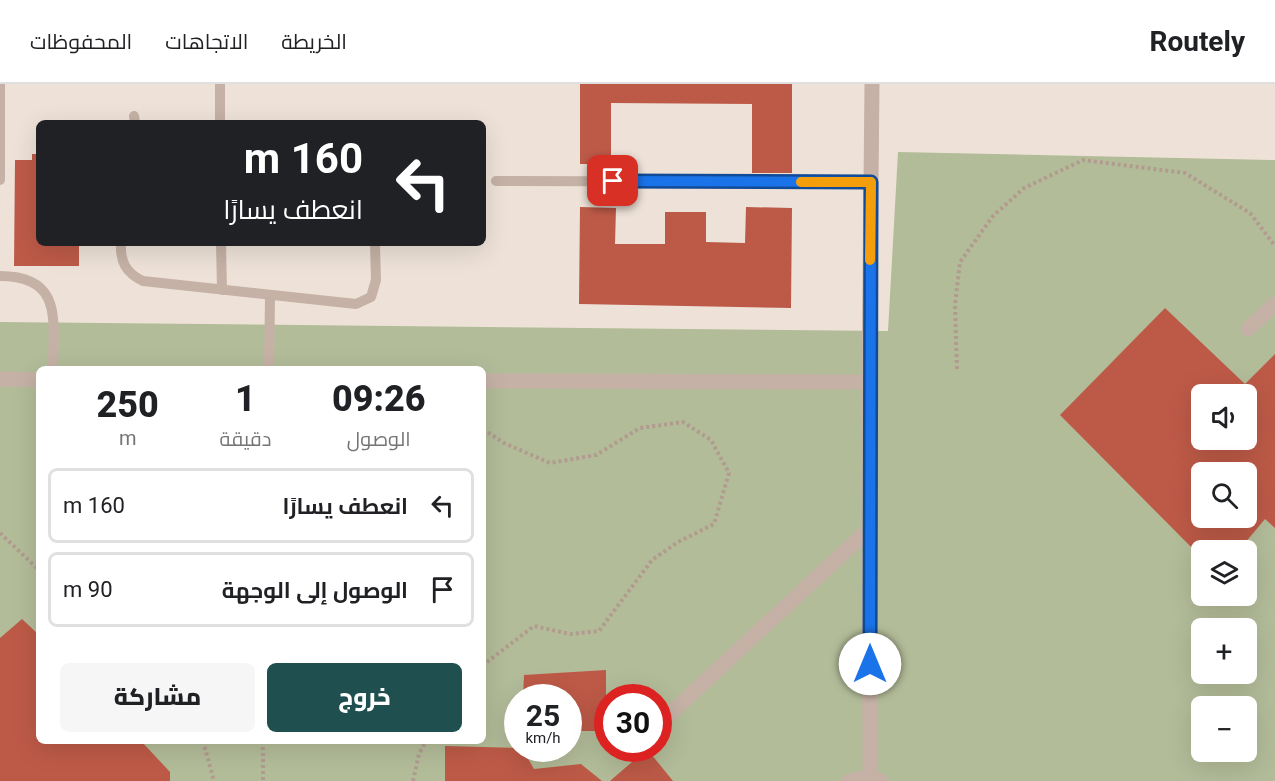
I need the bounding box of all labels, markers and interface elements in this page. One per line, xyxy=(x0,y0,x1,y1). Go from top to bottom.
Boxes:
text: Routely xyxy=(1149,25,1245,58)
text: المحفوظات xyxy=(30,30,132,54)
text: الاتجاهات xyxy=(165,30,248,54)
text: الخريطة xyxy=(281,30,347,54)
text: 160 m xyxy=(244,134,363,183)
icon: left xyxy=(384,144,462,222)
pin xyxy=(587,155,638,206)
icon: arrive xyxy=(596,164,629,197)
text: انعطف يسارًا xyxy=(223,194,363,226)
text: 1 xyxy=(235,378,256,420)
text: 09:26 xyxy=(332,378,425,420)
text: 250 xyxy=(97,384,159,426)
map controls xyxy=(1191,384,1257,762)
button: sound xyxy=(1191,384,1257,450)
text: m xyxy=(119,426,136,450)
text: دقيقة xyxy=(219,427,271,451)
text: الوصول xyxy=(347,427,411,451)
button: search xyxy=(1191,462,1257,528)
icon: left xyxy=(426,489,459,522)
text: 160 m xyxy=(63,493,125,518)
text: انعطف يسارًا xyxy=(283,494,408,519)
button: layers xyxy=(1191,540,1257,606)
icon: arrive xyxy=(426,573,459,606)
text: 90 m xyxy=(63,577,113,602)
text: الوصول إلى الوجهة xyxy=(222,578,408,603)
button: + xyxy=(1191,618,1257,684)
position arrow xyxy=(838,632,902,696)
button: مشاركة xyxy=(60,663,255,732)
button: خروج xyxy=(267,663,462,732)
speed limit sign: 30 xyxy=(594,684,672,762)
button: − xyxy=(1191,696,1257,762)
text: 25 xyxy=(526,698,560,733)
text: km/h xyxy=(525,729,561,747)

